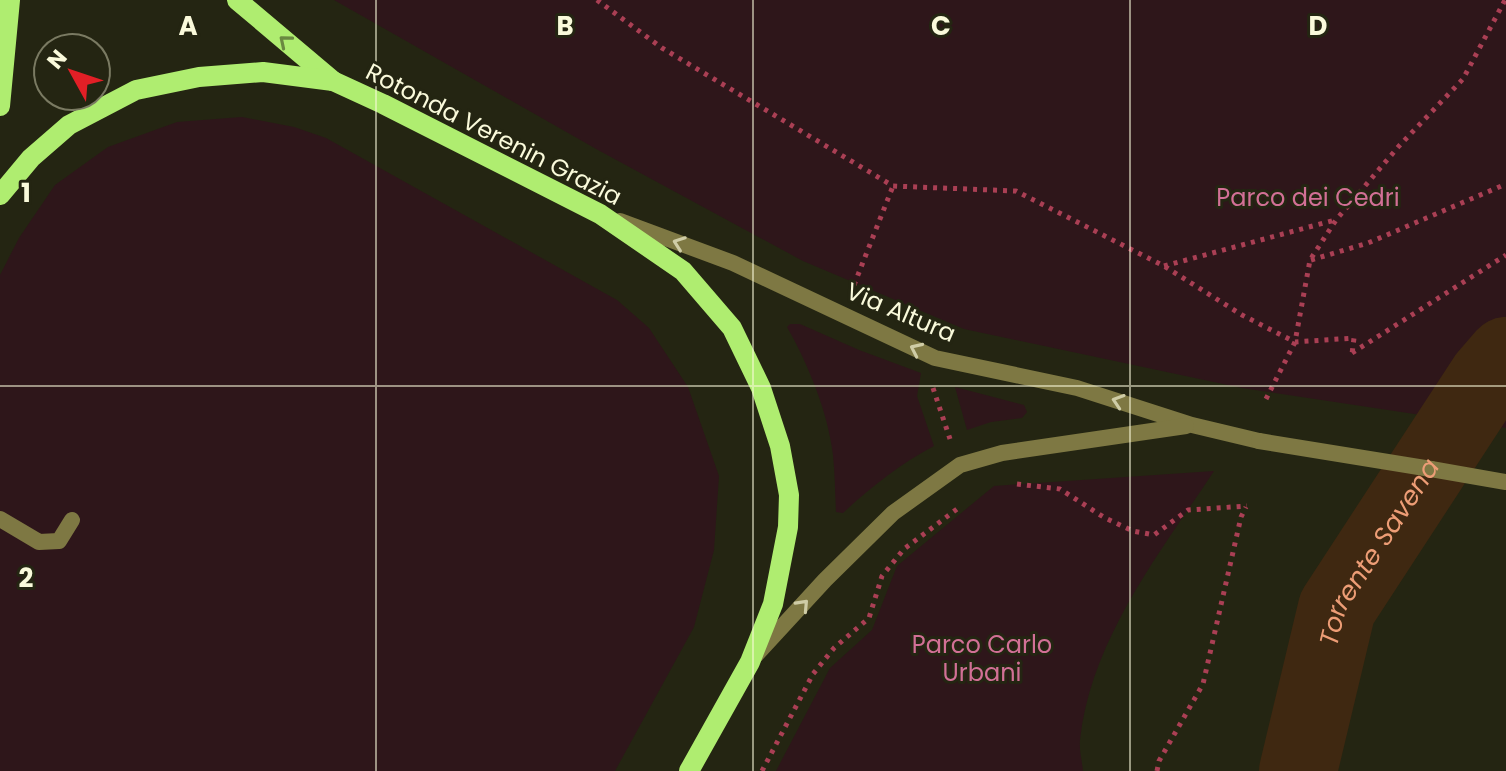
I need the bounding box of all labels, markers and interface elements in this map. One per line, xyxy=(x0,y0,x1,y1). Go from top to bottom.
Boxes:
text: A xyxy=(178,8,198,44)
text: B xyxy=(556,8,574,44)
text: C xyxy=(931,8,951,44)
text: D xyxy=(1309,8,1328,44)
north arrow xyxy=(32,32,112,112)
one-way arrow xyxy=(280,36,295,51)
text: N xyxy=(40,43,74,76)
street label: Rotonda Verenin Grazia xyxy=(360,55,628,213)
text: 1 xyxy=(21,175,31,211)
park label: Parco dei Cedri xyxy=(1216,181,1400,214)
one-way arrow xyxy=(673,236,687,253)
street label: Via Altura xyxy=(841,274,961,350)
one-way arrow xyxy=(910,343,925,359)
one-way arrow xyxy=(1112,395,1126,411)
water label: Torrente Savena xyxy=(1311,451,1448,650)
text: 2 xyxy=(19,560,34,596)
one-way arrow xyxy=(793,599,807,614)
park label: Parco Carlo Urbani xyxy=(912,628,1052,689)

